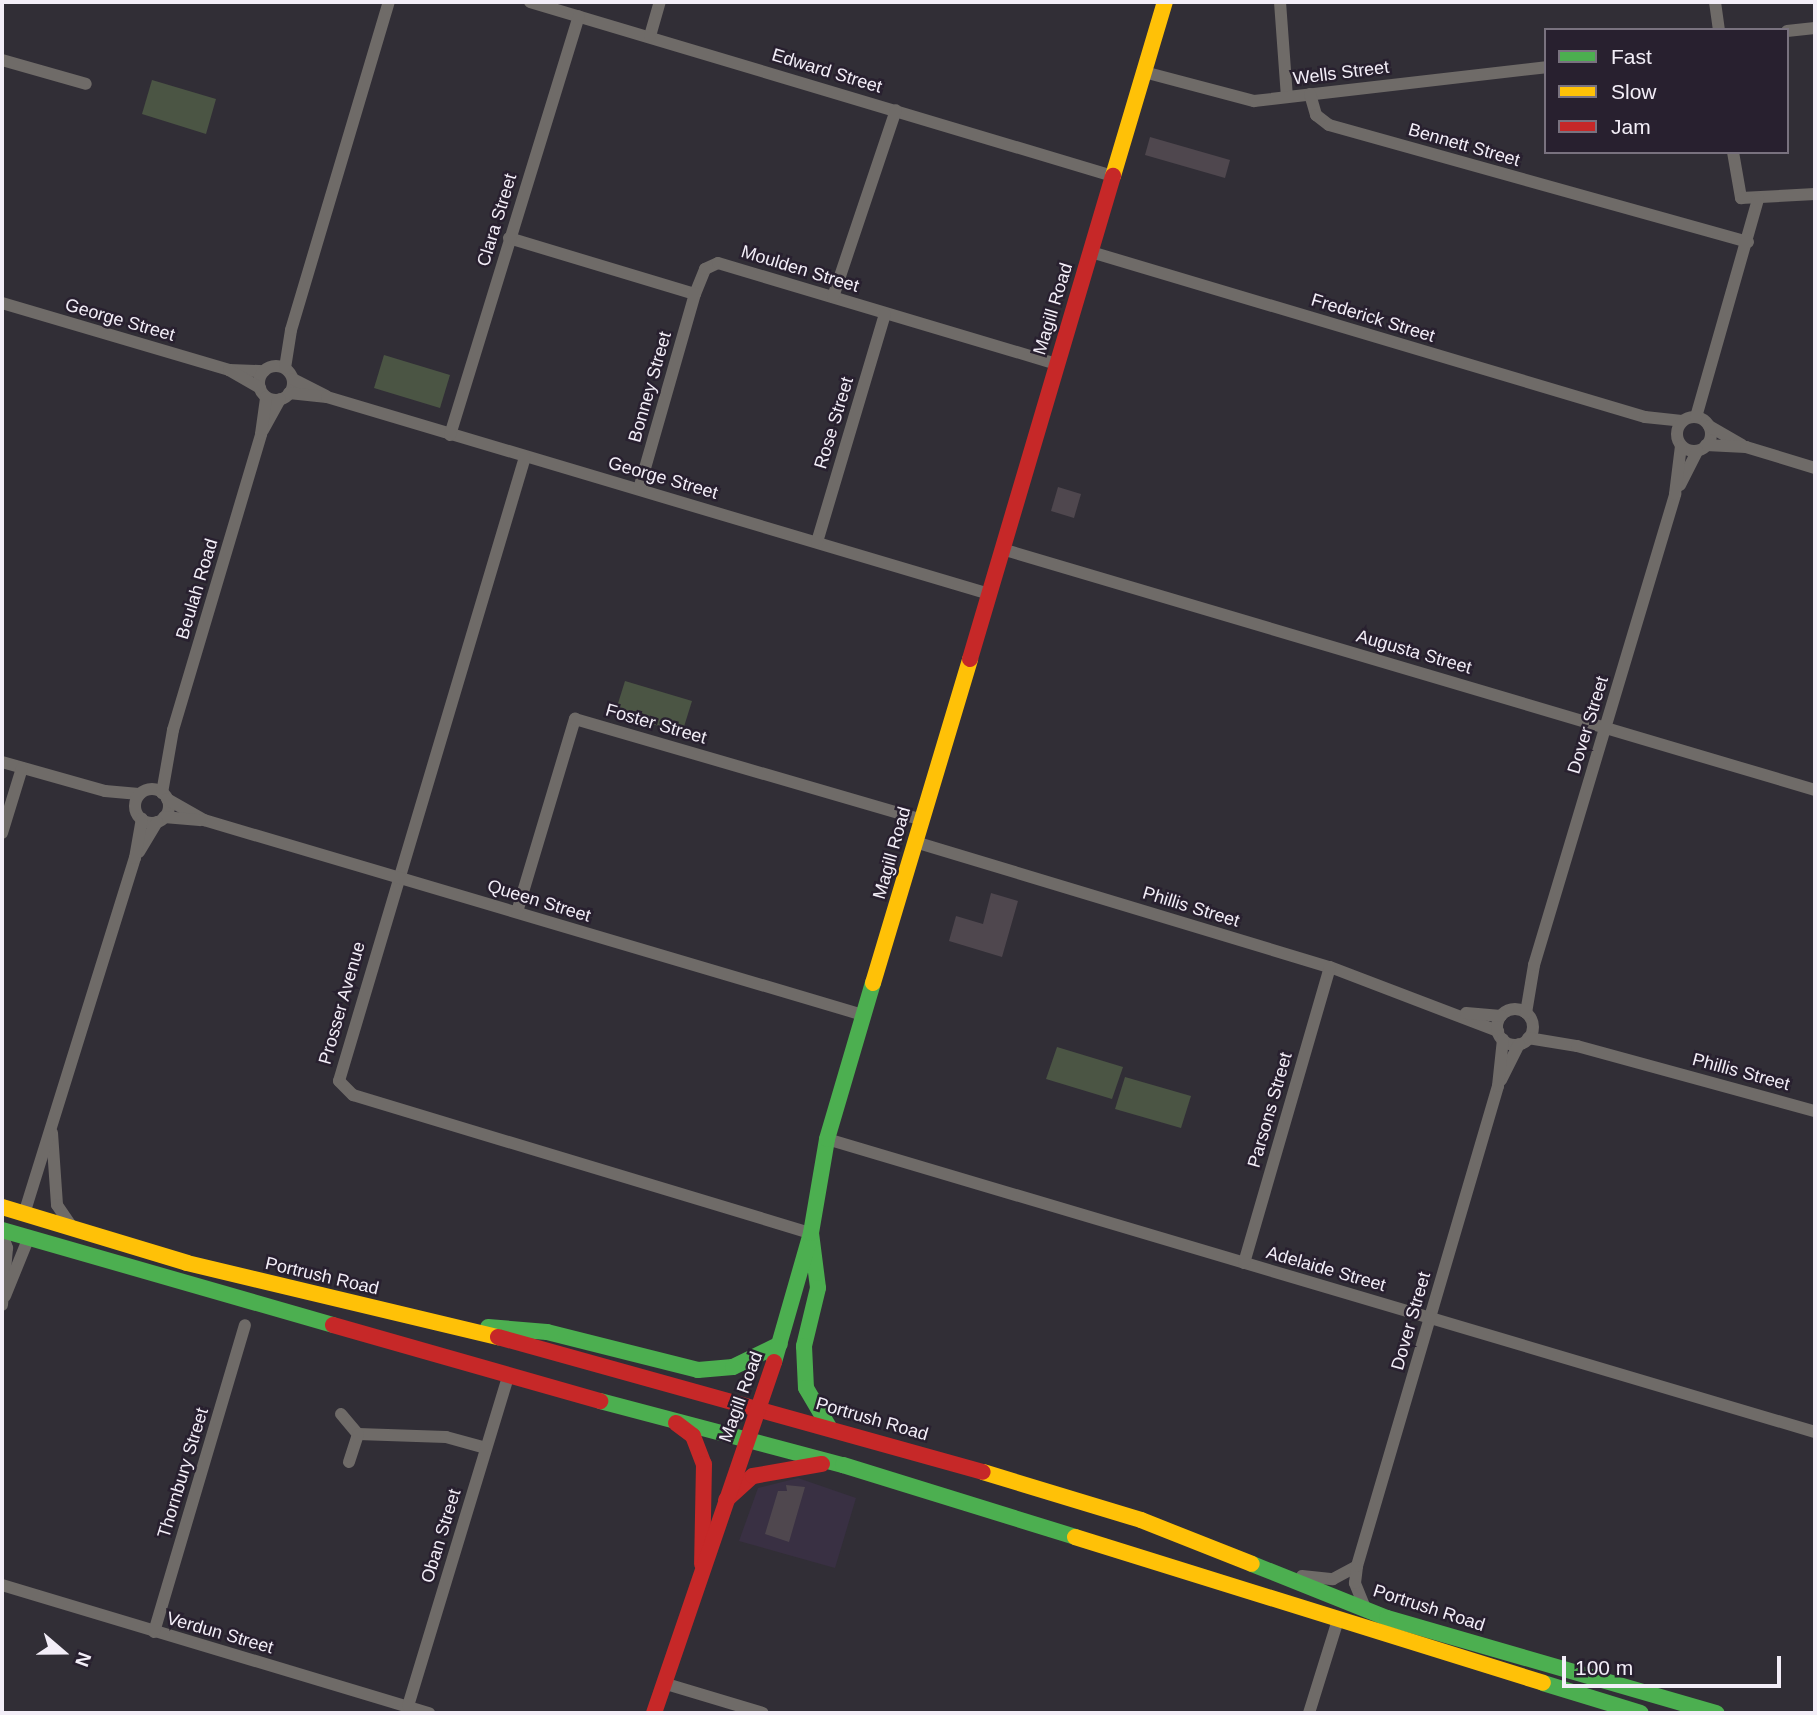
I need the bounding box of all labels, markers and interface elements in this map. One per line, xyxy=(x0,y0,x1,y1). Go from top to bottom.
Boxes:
legend xyxy=(1544,28,1789,154)
street label: Edward Street xyxy=(769,44,885,98)
text: Fast xyxy=(1611,45,1652,68)
street label: Wells Street xyxy=(1292,56,1390,90)
text: Slow xyxy=(1611,80,1657,103)
text: Jam xyxy=(1611,115,1651,138)
street label: Bennett Street xyxy=(1406,119,1522,171)
street label: Clara Street xyxy=(473,171,521,269)
street label: Moulden Street xyxy=(738,241,862,297)
street label: Magill Road xyxy=(1029,260,1077,358)
street label: Frederick Street xyxy=(1309,289,1437,347)
street label: George Street xyxy=(63,294,177,346)
street label: Bonney Street xyxy=(624,329,676,445)
street label: Rose Street xyxy=(810,374,858,472)
street label: George Street xyxy=(606,452,720,504)
street label: Beulah Road xyxy=(171,536,223,642)
street label: Augusta Street xyxy=(1354,625,1474,679)
street label: Dover Street xyxy=(1563,674,1613,776)
street label: Foster Street xyxy=(603,699,709,749)
street label: Magill Road xyxy=(869,804,915,902)
street label: Queen Street xyxy=(485,875,593,927)
street label: Phillis Street xyxy=(1140,882,1242,932)
street label: Prosser Avenue xyxy=(314,939,370,1067)
street label: Phillis Street xyxy=(1690,1049,1792,1095)
street label: Parsons Street xyxy=(1243,1050,1297,1170)
street label: Adelaide Street xyxy=(1264,1242,1388,1296)
street label: Portrush Road xyxy=(263,1252,381,1300)
street label: Dover Street xyxy=(1387,1269,1435,1373)
street label: Magill Road xyxy=(715,1349,767,1445)
street label: Portrush Road xyxy=(813,1393,931,1445)
street label: Thornbury Street xyxy=(153,1405,213,1541)
street label: Oban Street xyxy=(416,1486,466,1586)
street label: Portrush Road xyxy=(1370,1580,1488,1636)
street label: Verdun Street xyxy=(164,1607,276,1659)
north arrow xyxy=(28,1617,98,1687)
scale bar xyxy=(1565,1642,1784,1686)
text: N xyxy=(71,1649,95,1669)
text: 100 m xyxy=(1575,1656,1633,1679)

